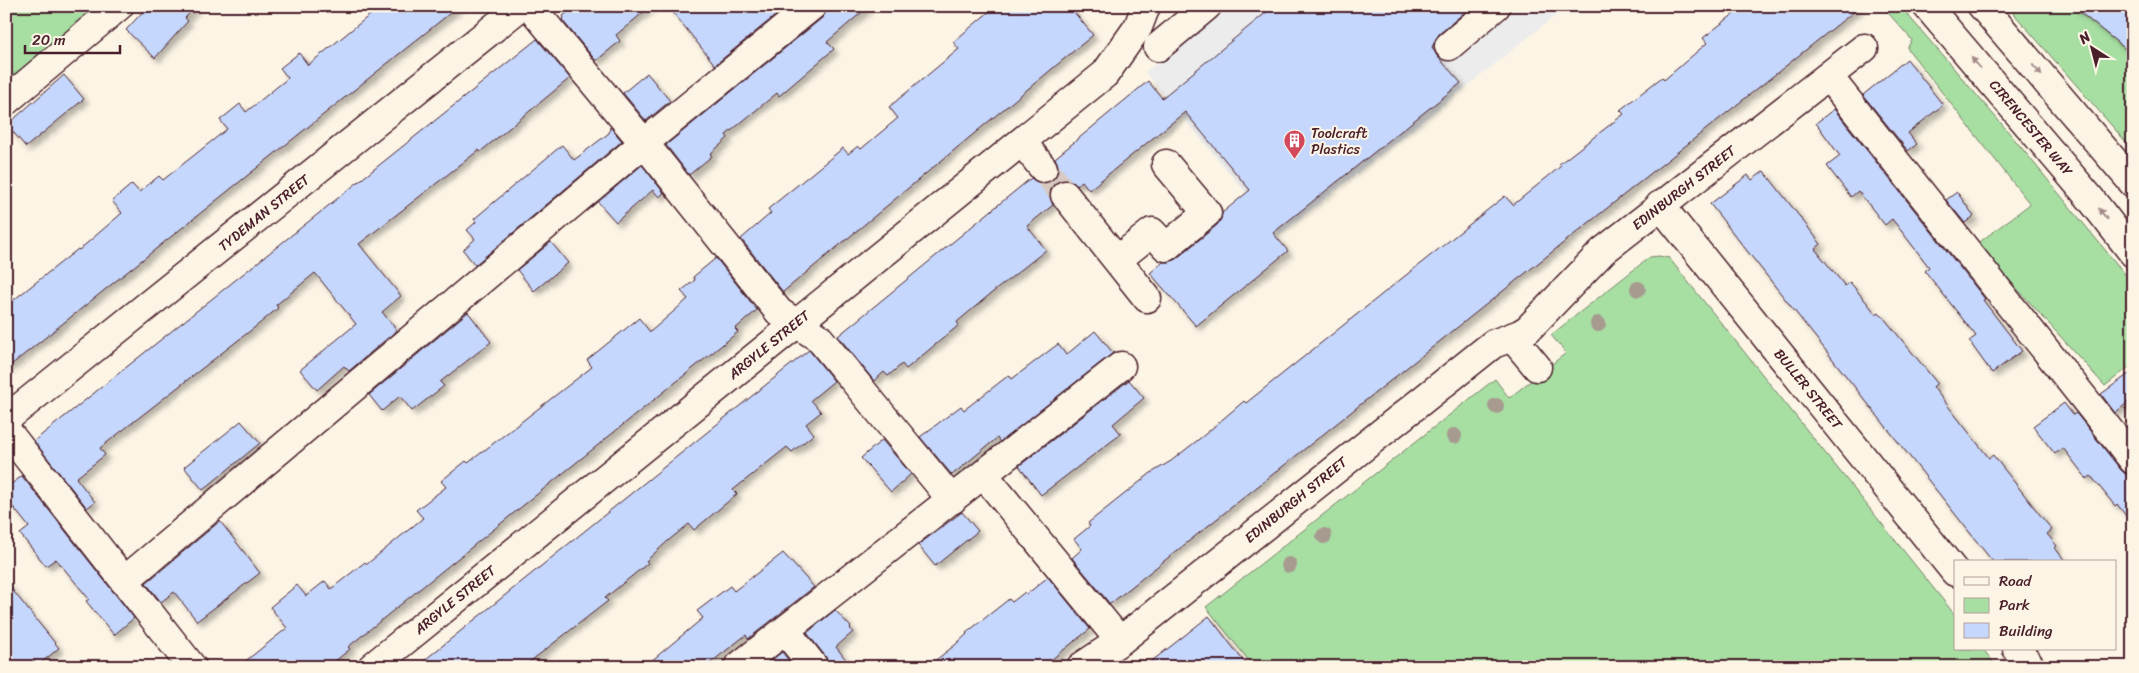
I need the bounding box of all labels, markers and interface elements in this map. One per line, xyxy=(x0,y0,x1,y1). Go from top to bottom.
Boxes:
scale bar xyxy=(25,22,120,54)
north arrow xyxy=(2066,22,2116,72)
text: N xyxy=(2073,25,2096,51)
text: 20 m xyxy=(32,27,66,53)
one-way arrow xyxy=(1971,56,1982,69)
one-way arrow xyxy=(2032,63,2043,76)
street label: CIRENCESTER WAY xyxy=(1983,74,2079,182)
place label: Toolcraft Plastics xyxy=(1311,121,1367,162)
building icon: Toolcraft Plastics xyxy=(1283,129,1307,160)
street label: EDINBURGH STREET xyxy=(1626,138,1743,237)
street label: TYDEMAN STREET xyxy=(213,167,316,258)
one-way arrow xyxy=(2098,207,2108,221)
street label: ARGYLE STREET xyxy=(722,303,817,387)
street label: BULLER STREET xyxy=(1767,343,1850,436)
street label: EDINBURGH STREET xyxy=(1239,450,1354,550)
street label: ARGYLE STREET xyxy=(408,558,503,642)
legend xyxy=(1954,560,2116,650)
text: Road xyxy=(1999,568,2032,594)
text: Park xyxy=(1999,592,2030,618)
text: Building xyxy=(1999,618,2053,644)

